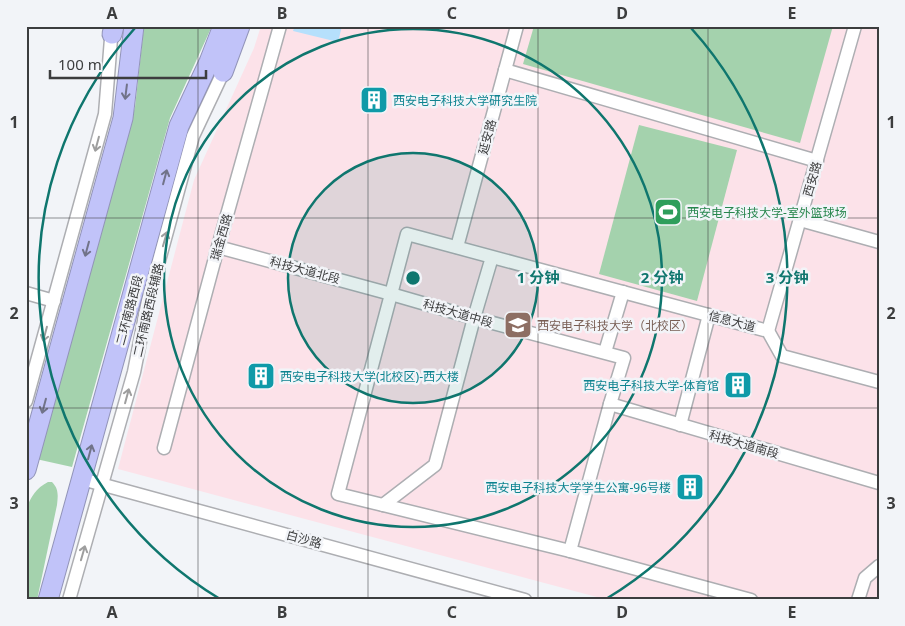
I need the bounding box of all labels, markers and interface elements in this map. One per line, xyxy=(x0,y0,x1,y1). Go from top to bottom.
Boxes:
text: A xyxy=(106,2,118,24)
text: B xyxy=(277,2,287,24)
text: C xyxy=(447,2,457,24)
text: D xyxy=(616,2,628,24)
text: E xyxy=(788,2,797,24)
scale bar xyxy=(50,48,206,80)
text: 100 m xyxy=(58,54,102,74)
one-way arrow xyxy=(121,84,131,100)
building icon: 西安电子科技大学研究生院 xyxy=(359,85,389,115)
place label: 西安电子科技大学研究生院 xyxy=(393,92,537,109)
text: 1 xyxy=(9,111,19,133)
text: 1 xyxy=(886,111,896,133)
street label: 延安路 xyxy=(474,117,500,157)
one-way arrow xyxy=(91,135,101,151)
street label: 西安路 xyxy=(799,159,825,199)
one-way arrow xyxy=(161,169,171,185)
sports icon: 西安电子科技大学-室外篮球场 xyxy=(653,197,683,227)
place label: 西安电子科技大学-室外篮球场 xyxy=(687,204,847,221)
street label: 瑞金西路 xyxy=(206,212,236,262)
one-way arrow xyxy=(161,231,170,247)
one-way arrow xyxy=(81,241,91,257)
street label: 科技大道北段 xyxy=(268,252,342,288)
street label: 二环南路西段辅路 xyxy=(129,261,167,359)
text: 1 分钟 xyxy=(517,267,559,287)
text: 2 分钟 xyxy=(641,267,683,287)
text: 3 分钟 xyxy=(766,267,808,287)
centre of rings xyxy=(404,269,422,287)
street label: 二环南路西段 xyxy=(111,273,147,347)
street label: 科技大道中段 xyxy=(421,295,495,331)
text: 2 xyxy=(9,302,19,324)
text: 2 xyxy=(886,302,896,324)
street label: 信息大道 xyxy=(707,307,757,335)
school or university icon: 西安电子科技大学（北校区） xyxy=(503,310,533,340)
place label: 西安电子科技大学（北校区） xyxy=(537,317,693,334)
one-way arrow xyxy=(39,326,49,342)
building icon: 西安电子科技大学(北校区)-西大楼 xyxy=(246,361,276,391)
place label: 西安电子科技大学(北校区)-西大楼 xyxy=(280,368,459,385)
building icon: 西安电子科技大学-体育馆 xyxy=(723,370,753,400)
place label: 西安电子科技大学-体育馆 xyxy=(583,377,719,394)
one-way arrow xyxy=(123,389,132,405)
one-way arrow xyxy=(38,398,48,414)
street label: 科技大道南段 xyxy=(707,426,781,462)
one-way arrow xyxy=(86,444,95,460)
building icon: 西安电子科技大学学生公寓-96号楼 xyxy=(675,472,705,502)
place label: 西安电子科技大学学生公寓-96号楼 xyxy=(485,479,671,496)
text: 3 xyxy=(9,492,19,514)
text: 3 xyxy=(886,492,896,514)
street label: 白沙路 xyxy=(284,526,324,552)
one-way arrow xyxy=(79,545,88,561)
text: A xyxy=(106,601,118,623)
text: B xyxy=(277,601,287,623)
text: C xyxy=(447,601,457,623)
text: D xyxy=(616,601,628,623)
text: E xyxy=(788,601,797,623)

